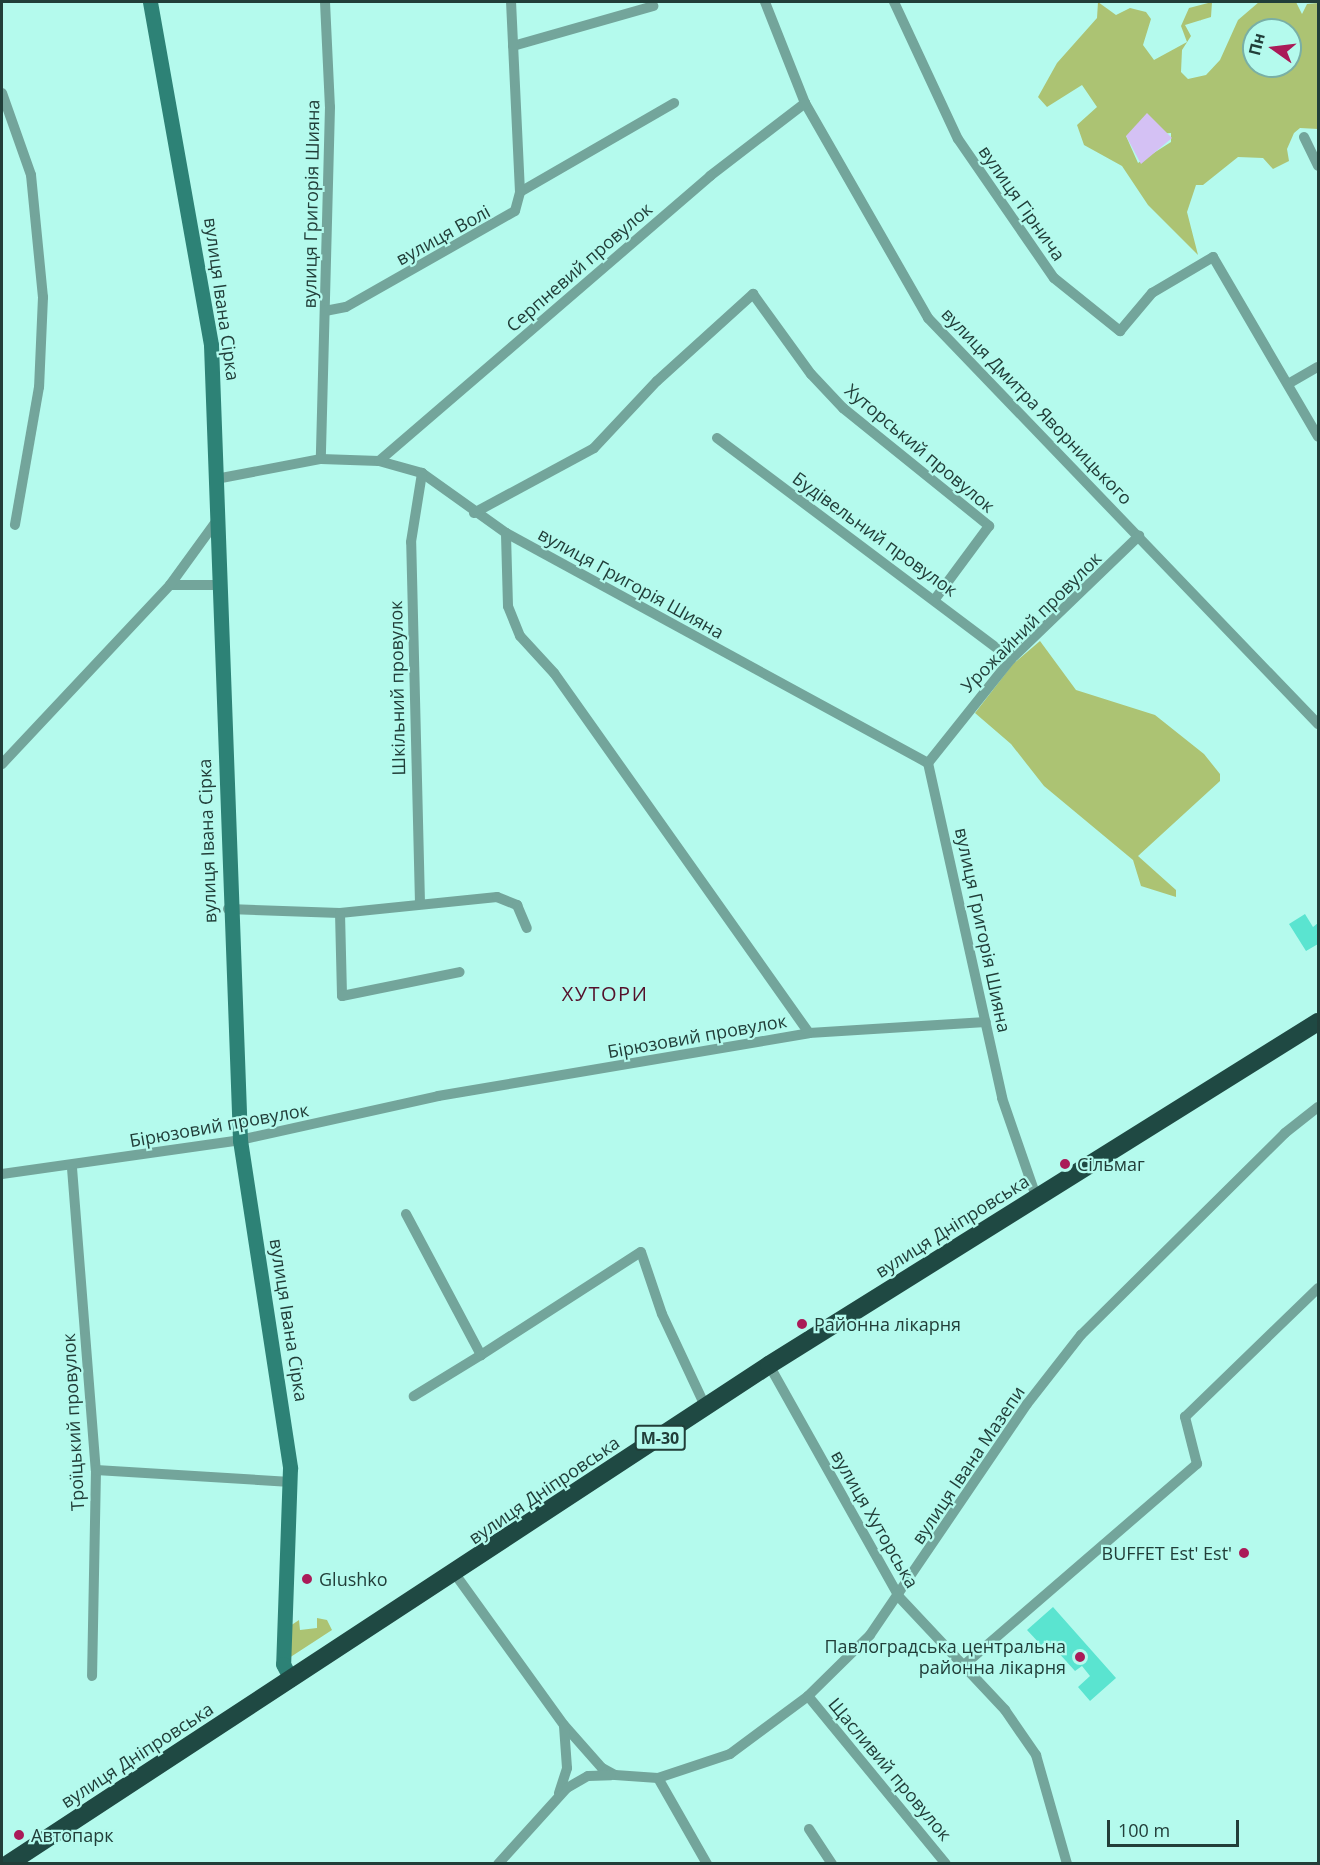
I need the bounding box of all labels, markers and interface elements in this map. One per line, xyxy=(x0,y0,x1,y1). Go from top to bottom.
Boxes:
north arrow xyxy=(1242,18,1302,78)
text: Пн xyxy=(1243,31,1270,58)
street label: вулиця Григорія Шияна xyxy=(298,99,324,309)
street label: вулиця Гірнича xyxy=(974,141,1070,265)
street label: Серпневий провулок xyxy=(502,198,656,336)
street label: вулиця Волі xyxy=(392,200,494,270)
street label: вулиця Івана Сірка xyxy=(200,216,244,382)
street label: вулиця Дмитра Яворницького xyxy=(937,303,1137,509)
street label: Хуторський провулок xyxy=(841,379,999,517)
street label: Будівельний провулок xyxy=(789,467,961,601)
street label: вулиця Григорія Шияна xyxy=(534,523,728,643)
street label: Урожайний провулок xyxy=(956,547,1106,697)
street label: Шкільний провулок xyxy=(385,600,409,776)
street label: вулиця Івана Сірка xyxy=(193,758,221,924)
street label: вулиця Григорія Шияна xyxy=(951,826,1015,1034)
district label: ХУТОРИ xyxy=(562,981,648,1005)
street label: Бірюзовий провулок xyxy=(606,1010,788,1062)
street label: Бірюзовий провулок xyxy=(128,1099,310,1151)
place label: Сільмаг xyxy=(1077,1153,1145,1175)
marker: Сільмаг xyxy=(1058,1157,1072,1171)
street label: вулиця Дніпровська xyxy=(871,1170,1033,1282)
street label: вулиця Івана Сірка xyxy=(265,1237,313,1403)
place label: Районна лікарня xyxy=(814,1313,961,1335)
marker: Районна лікарня xyxy=(795,1317,809,1331)
street label: Троїцький провулок xyxy=(58,1333,88,1511)
street label: вулиця Івана Мазепи xyxy=(907,1382,1029,1548)
road number: М-30 xyxy=(634,1425,686,1451)
street label: вулиця Дніпровська xyxy=(465,1432,623,1548)
street label: вулиця Хуторська xyxy=(827,1446,923,1592)
place label: BUFFET Est' Est' xyxy=(1102,1542,1232,1564)
marker: BUFFET Est' Est' xyxy=(1237,1546,1251,1560)
place label: Glushko xyxy=(319,1568,388,1590)
marker: Glushko xyxy=(300,1572,314,1586)
place label: Павлоградська центральна районна лікарня xyxy=(825,1636,1066,1678)
marker: Павлоградська центральна районна лікарня xyxy=(1071,1648,1089,1666)
street label: Щасливий провулок xyxy=(824,1693,956,1845)
street label: вулиця Дніпровська xyxy=(57,1698,217,1812)
scale bar xyxy=(1110,1808,1242,1846)
text: 100 m xyxy=(1118,1818,1170,1842)
place label: Автопарк xyxy=(31,1824,113,1846)
marker: Автопарк xyxy=(12,1828,26,1842)

